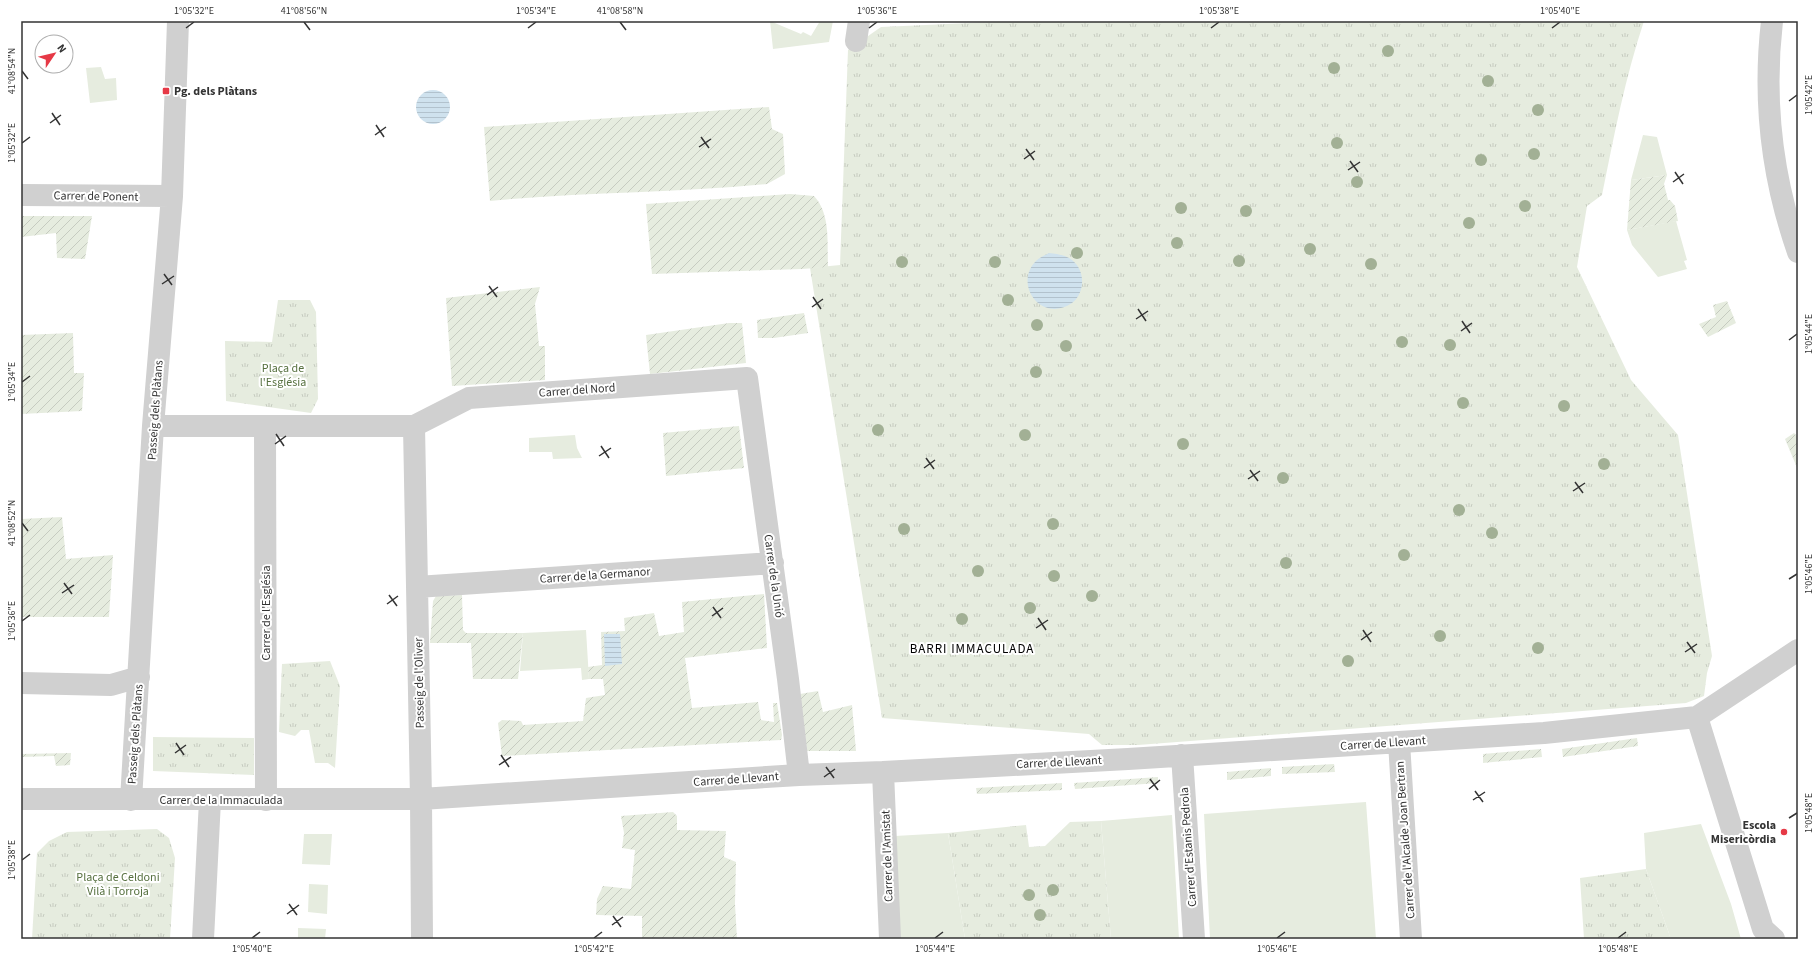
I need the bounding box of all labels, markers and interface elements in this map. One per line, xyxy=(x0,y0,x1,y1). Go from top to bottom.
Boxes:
text: 1°05'32"E xyxy=(174,4,214,18)
text: 41°08'56"N xyxy=(281,4,327,18)
text: 1°05'34"E xyxy=(516,4,556,18)
text: 41°08'58"N xyxy=(597,4,643,18)
text: 1°05'36"E xyxy=(857,4,897,18)
text: 1°05'38"E xyxy=(1199,4,1239,18)
text: 1°05'40"E xyxy=(1540,4,1580,18)
north arrow xyxy=(34,34,74,74)
text: N xyxy=(54,41,70,56)
text: 41°08'54"N xyxy=(5,48,19,94)
text: 1°05'42"E xyxy=(1802,75,1816,115)
place label: Pg. dels Plàtans xyxy=(174,83,257,100)
marker: Pg. dels Plàtans xyxy=(161,86,171,96)
text: 1°05'32"E xyxy=(5,123,19,163)
street label: Carrer de Ponent xyxy=(53,187,139,206)
text: 1°05'44"E xyxy=(1802,314,1816,354)
street label: Passeig dels Plàtans xyxy=(144,360,167,461)
park label: Plaça de l'Església xyxy=(260,360,306,391)
text: 1°05'34"E xyxy=(5,362,19,402)
street label: Carrer del Nord xyxy=(538,379,616,402)
text: 41°08'52"N xyxy=(5,500,19,546)
street label: Carrer de la Unió xyxy=(759,533,788,619)
text: 1°05'46"E xyxy=(1802,554,1816,594)
street label: Carrer de la Germanor xyxy=(539,563,652,588)
street label: Carrer de l'Església xyxy=(258,565,275,661)
text: 1°05'36"E xyxy=(5,601,19,641)
street label: Passeig de l'Oliver xyxy=(410,637,429,728)
district label: BARRI IMMACULADA xyxy=(910,640,1034,658)
street label: Passeig dels Plàtans xyxy=(124,684,147,785)
street label: Carrer de Llevant xyxy=(1340,732,1426,755)
street label: Carrer de Llevant xyxy=(1016,752,1102,773)
street label: Carrer de l'Alcalde Joan Bertran xyxy=(1392,761,1419,919)
street label: Carrer de Llevant xyxy=(693,768,779,791)
street label: Carrer d'Estanis Pedrola xyxy=(1176,787,1201,907)
street label: Carrer de la Immaculada xyxy=(159,792,283,809)
text: 1°05'48"E xyxy=(1802,793,1816,833)
street label: Carrer de l'Amistat xyxy=(877,810,898,902)
place label: Escola Misericòrdia xyxy=(1711,817,1776,848)
marker: Escola Misericòrdia xyxy=(1779,827,1789,837)
text: 1°05'38"E xyxy=(5,840,19,880)
park label: Plaça de Celdoni Vilà i Torroja xyxy=(76,869,160,900)
text: 1°05'40"E xyxy=(232,942,272,956)
text: 1°05'42"E xyxy=(574,942,614,956)
text: 1°05'44"E xyxy=(915,942,955,956)
text: 1°05'46"E xyxy=(1257,942,1297,956)
text: 1°05'48"E xyxy=(1598,942,1638,956)

